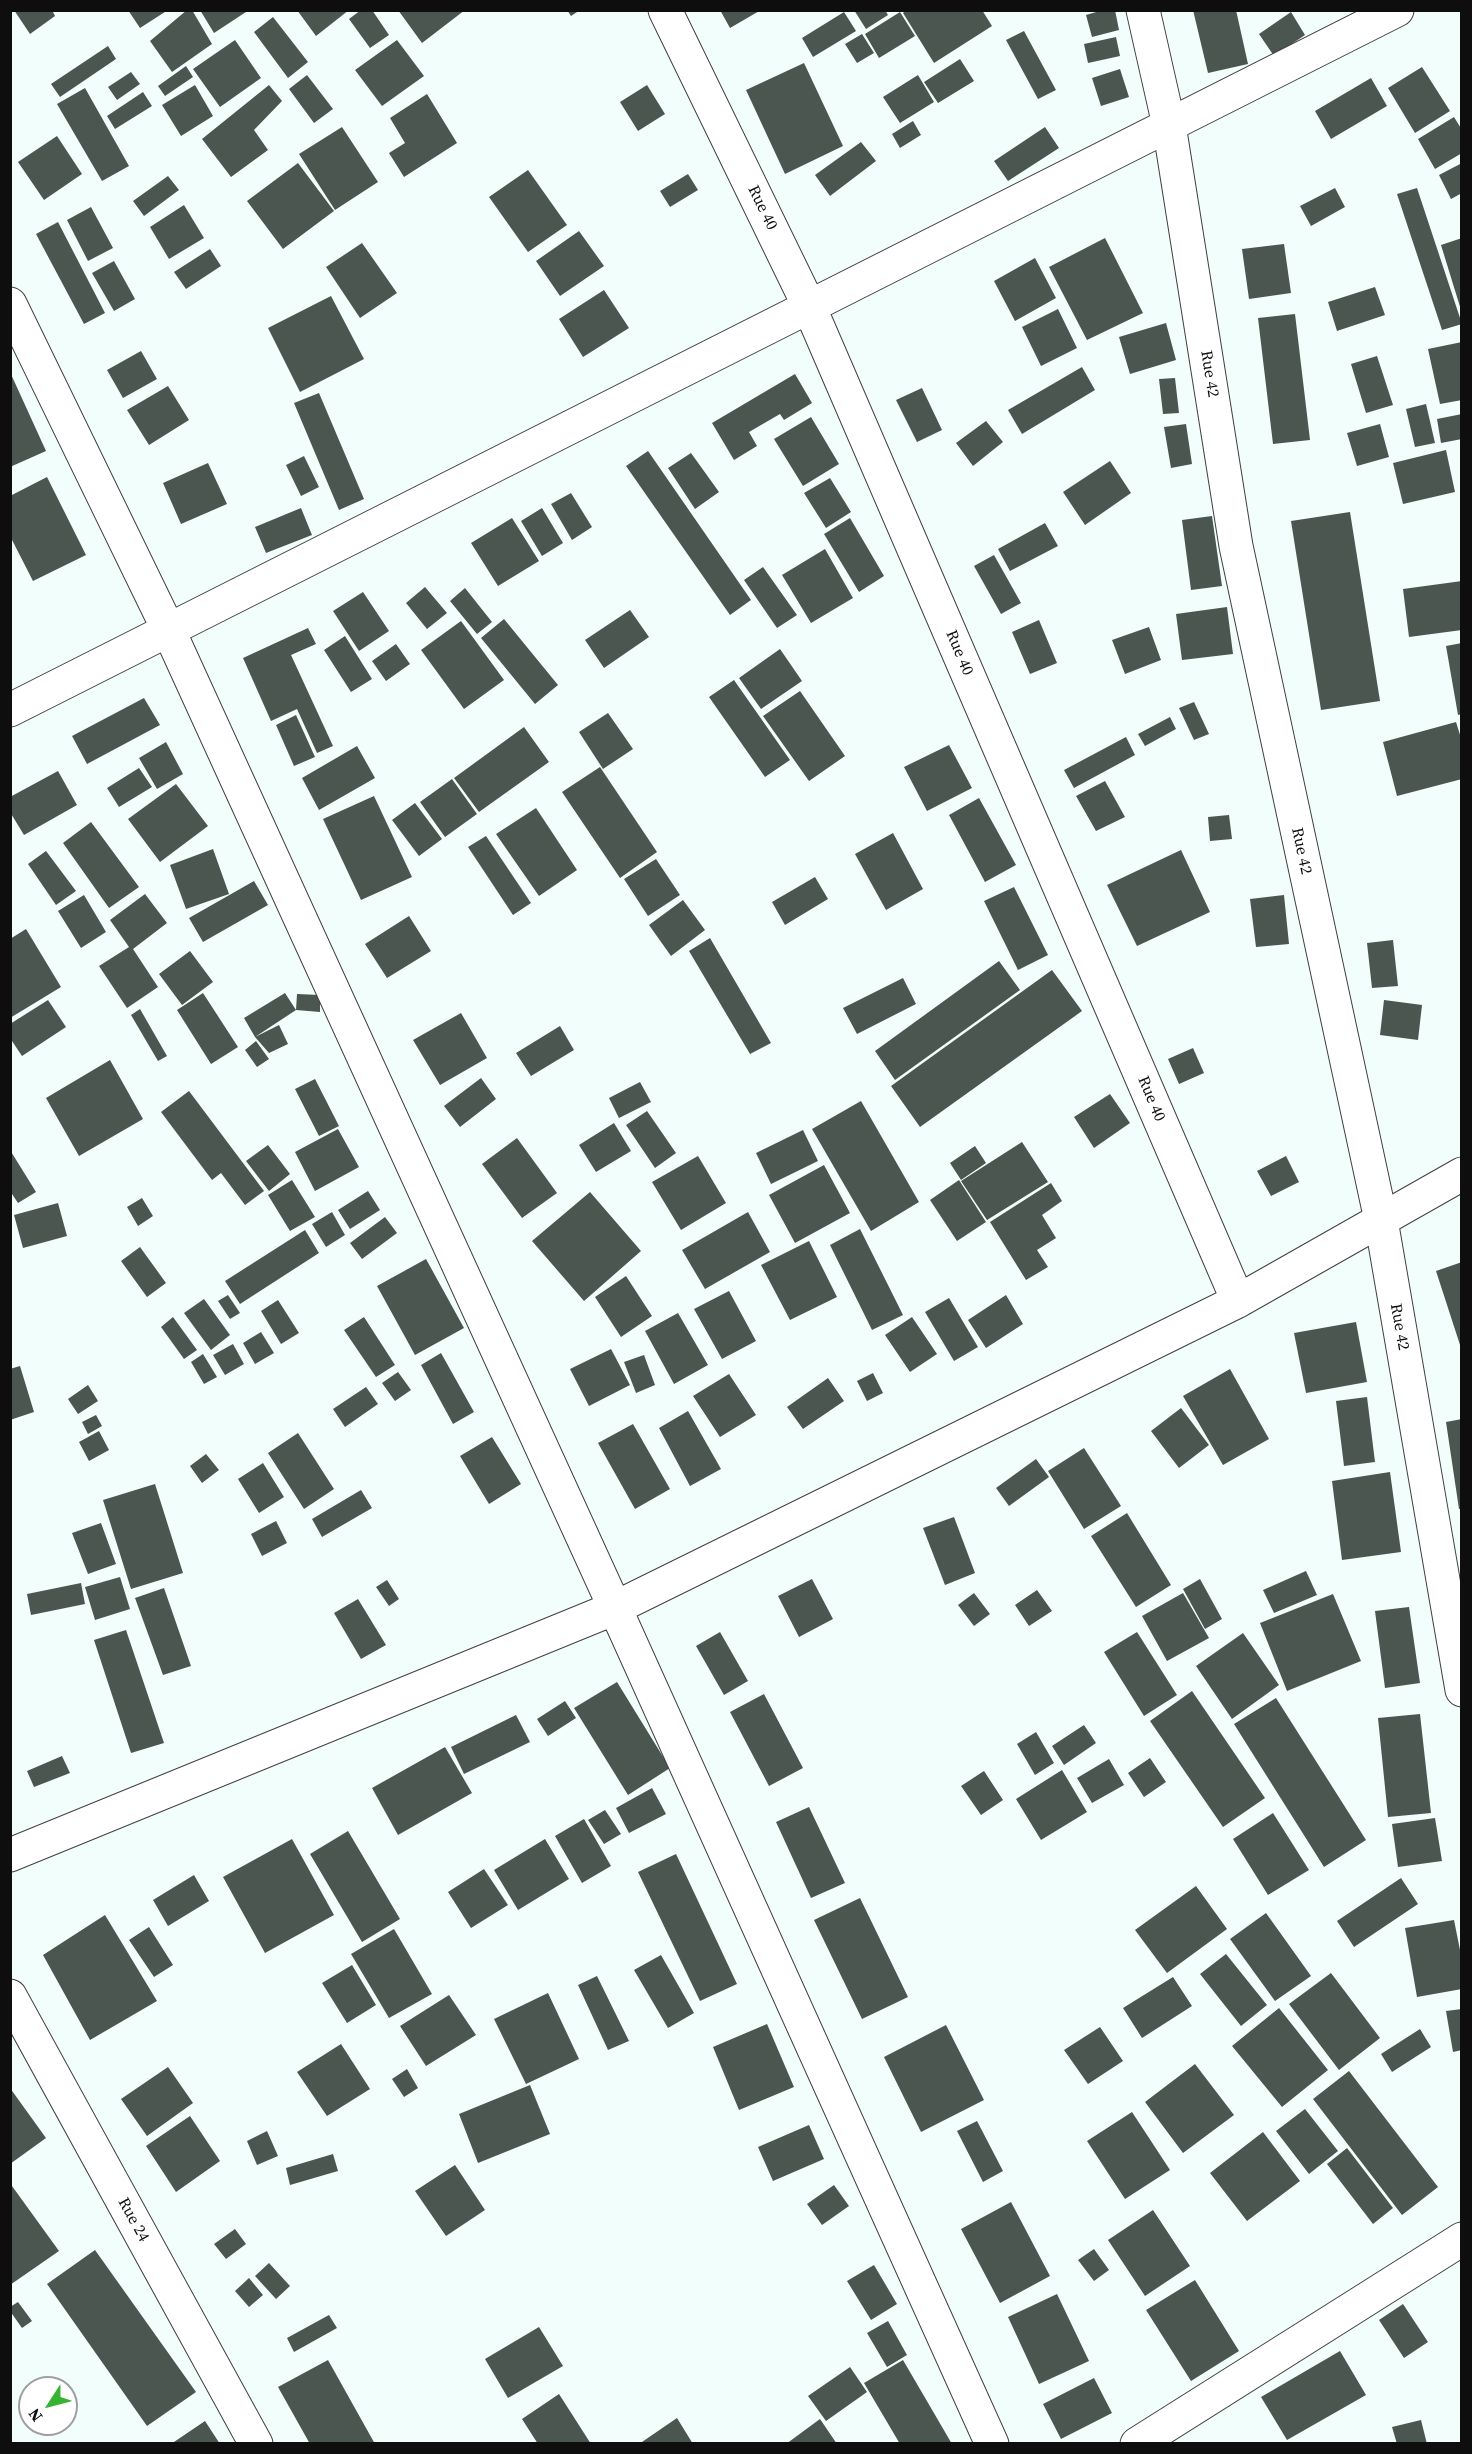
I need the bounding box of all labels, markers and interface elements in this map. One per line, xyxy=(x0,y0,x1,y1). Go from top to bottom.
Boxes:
street label: Rue 40 xyxy=(743,183,781,233)
street label: Rue 42 xyxy=(1196,349,1222,399)
street label: Rue 40 xyxy=(941,627,977,679)
street label: Rue 42 xyxy=(1287,826,1315,876)
street label: Rue 40 xyxy=(1133,1073,1169,1125)
street label: Rue 42 xyxy=(1385,1302,1413,1352)
street label: Rue 24 xyxy=(113,2195,153,2245)
north arrow xyxy=(18,2376,78,2436)
text: N xyxy=(23,2404,47,2427)

